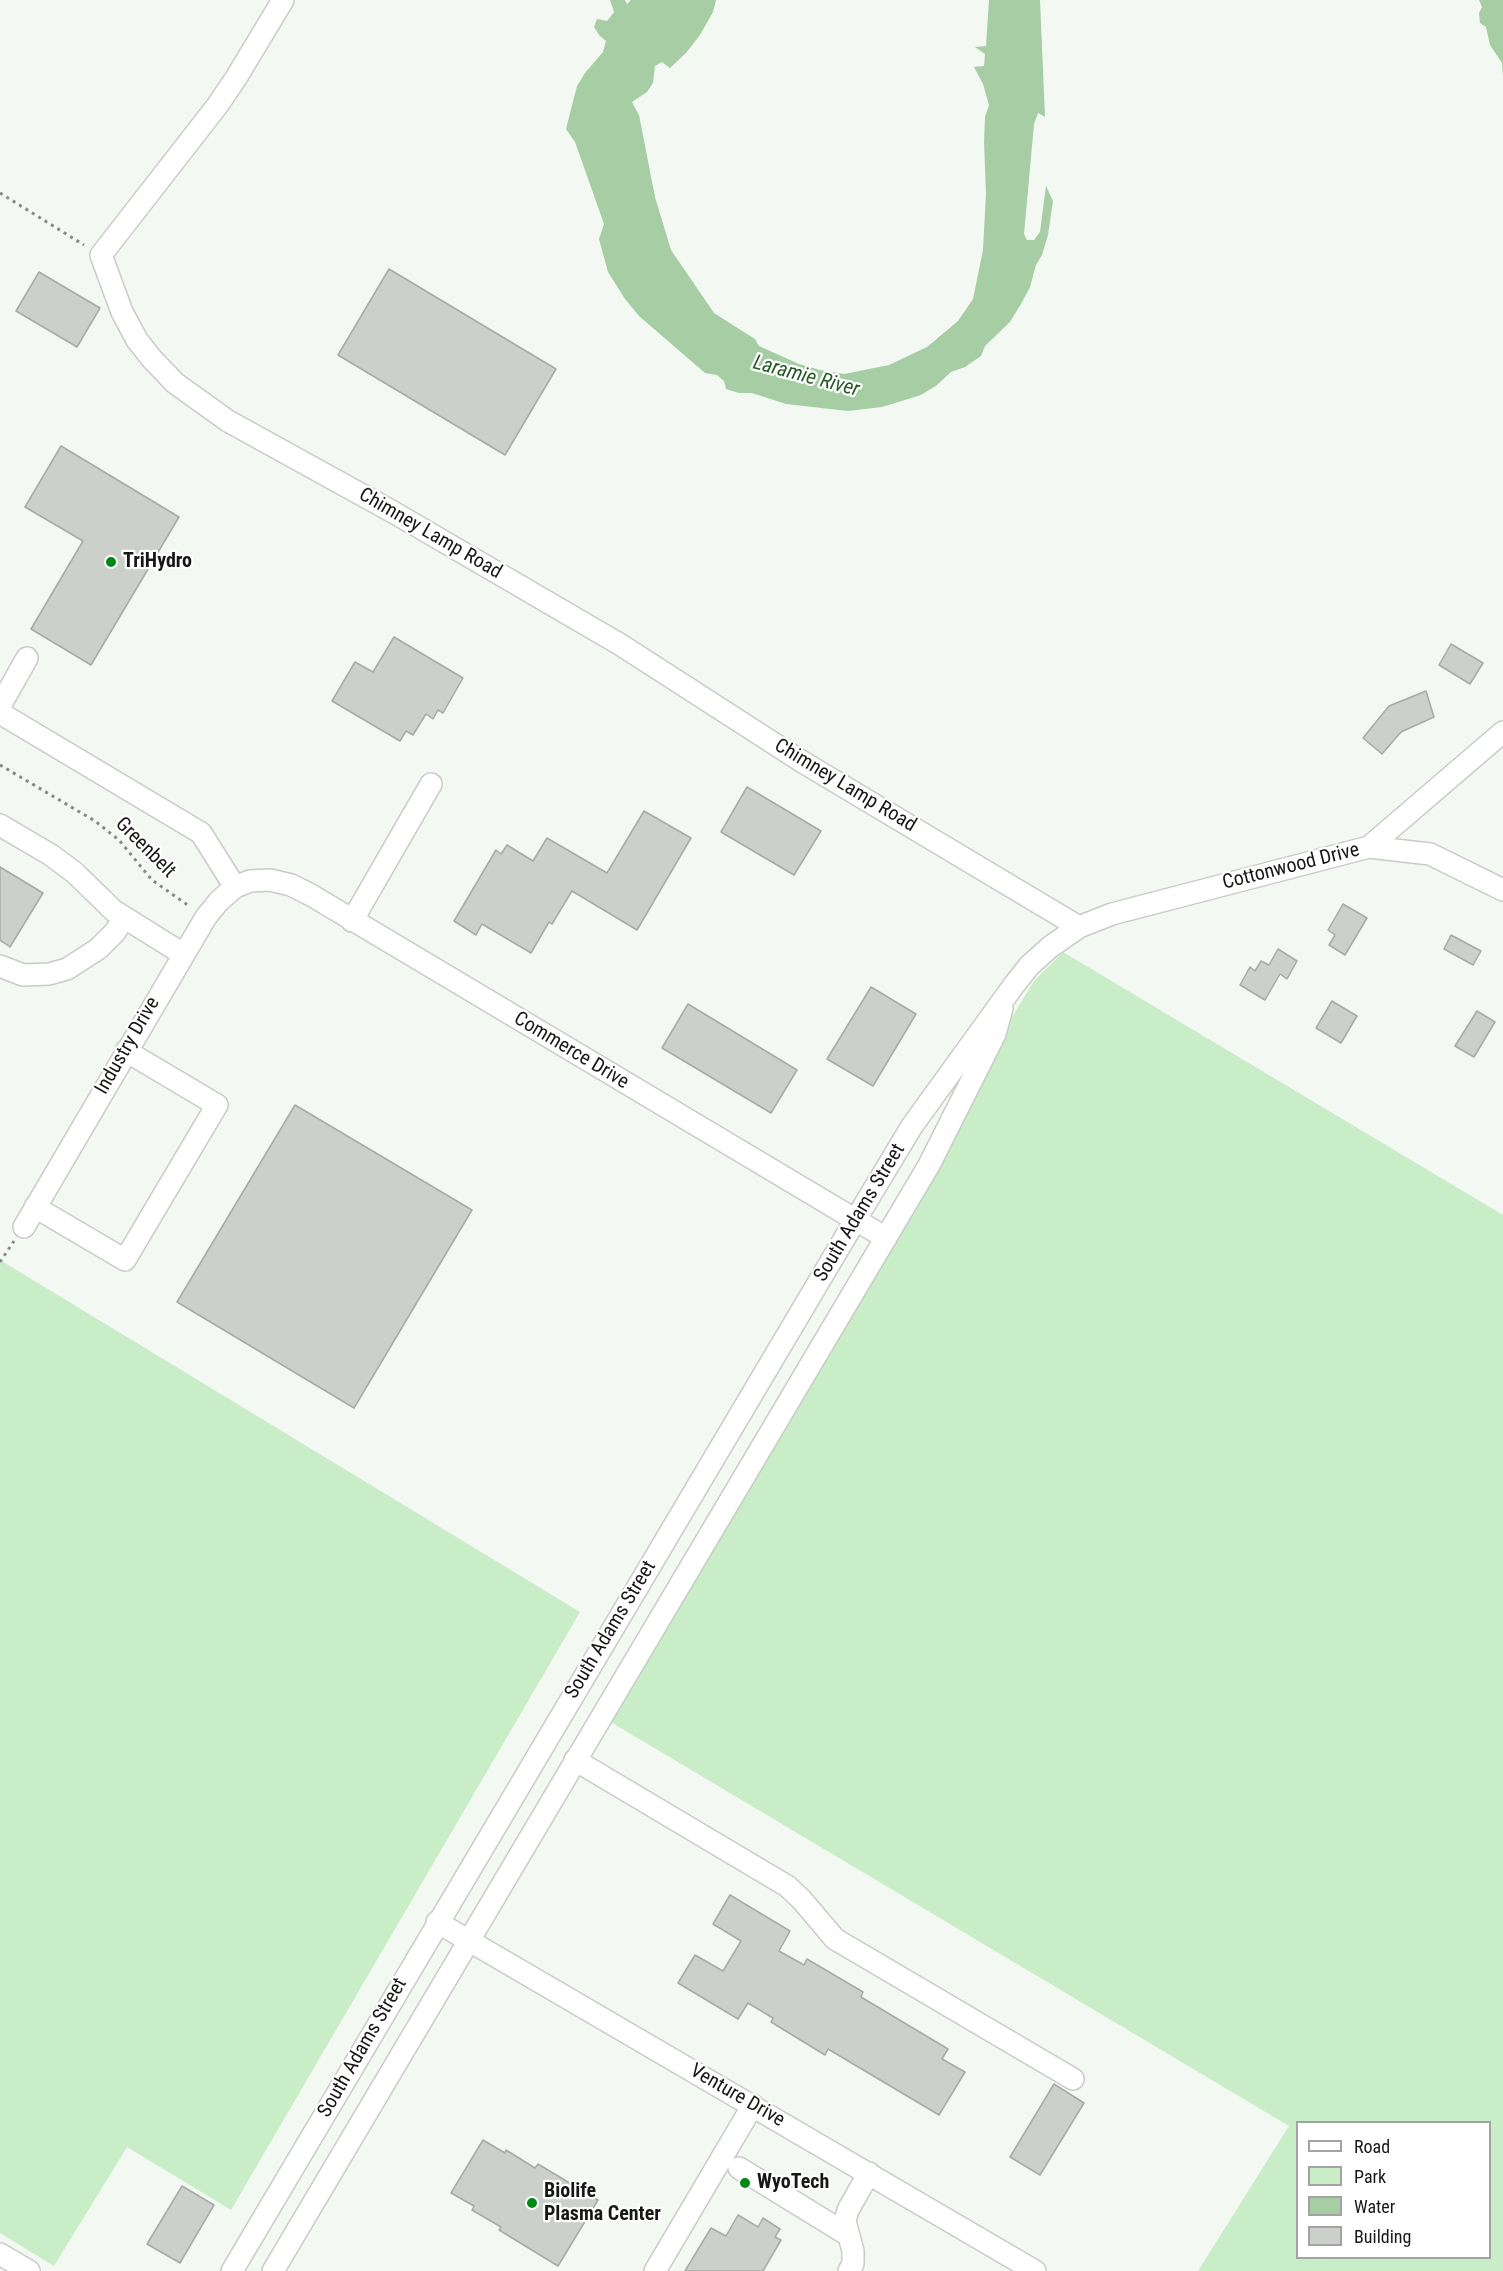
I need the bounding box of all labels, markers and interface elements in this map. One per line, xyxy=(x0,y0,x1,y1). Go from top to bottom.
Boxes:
water label: Laramie River xyxy=(750,351,862,403)
street label: Chimney Lamp Road xyxy=(354,483,506,585)
place label: TriHydro xyxy=(123,550,192,574)
marker: TriHydro xyxy=(104,555,118,569)
street label: Chimney Lamp Road xyxy=(770,734,920,838)
street label: Greenbelt xyxy=(110,813,180,883)
street label: Cottonwood Drive xyxy=(1220,838,1362,896)
street label: Industry Drive xyxy=(91,993,165,1099)
street label: Commerce Drive xyxy=(509,1007,633,1095)
street label: South Adams Street xyxy=(809,1140,911,1286)
street label: South Adams Street xyxy=(560,1557,662,1703)
street label: South Adams Street xyxy=(313,1974,413,2122)
street label: Venture Drive xyxy=(685,2059,789,2133)
legend xyxy=(1296,2121,1491,2259)
text: Road xyxy=(1354,2136,1390,2157)
text: Park xyxy=(1354,2166,1386,2187)
place label: WyoTech xyxy=(757,2171,829,2195)
marker: WyoTech xyxy=(738,2176,752,2190)
place label: Biolife Plasma Center xyxy=(544,2180,661,2227)
marker: Biolife Plasma Center xyxy=(525,2196,539,2210)
text: Water xyxy=(1354,2196,1395,2217)
text: Building xyxy=(1354,2226,1411,2247)

